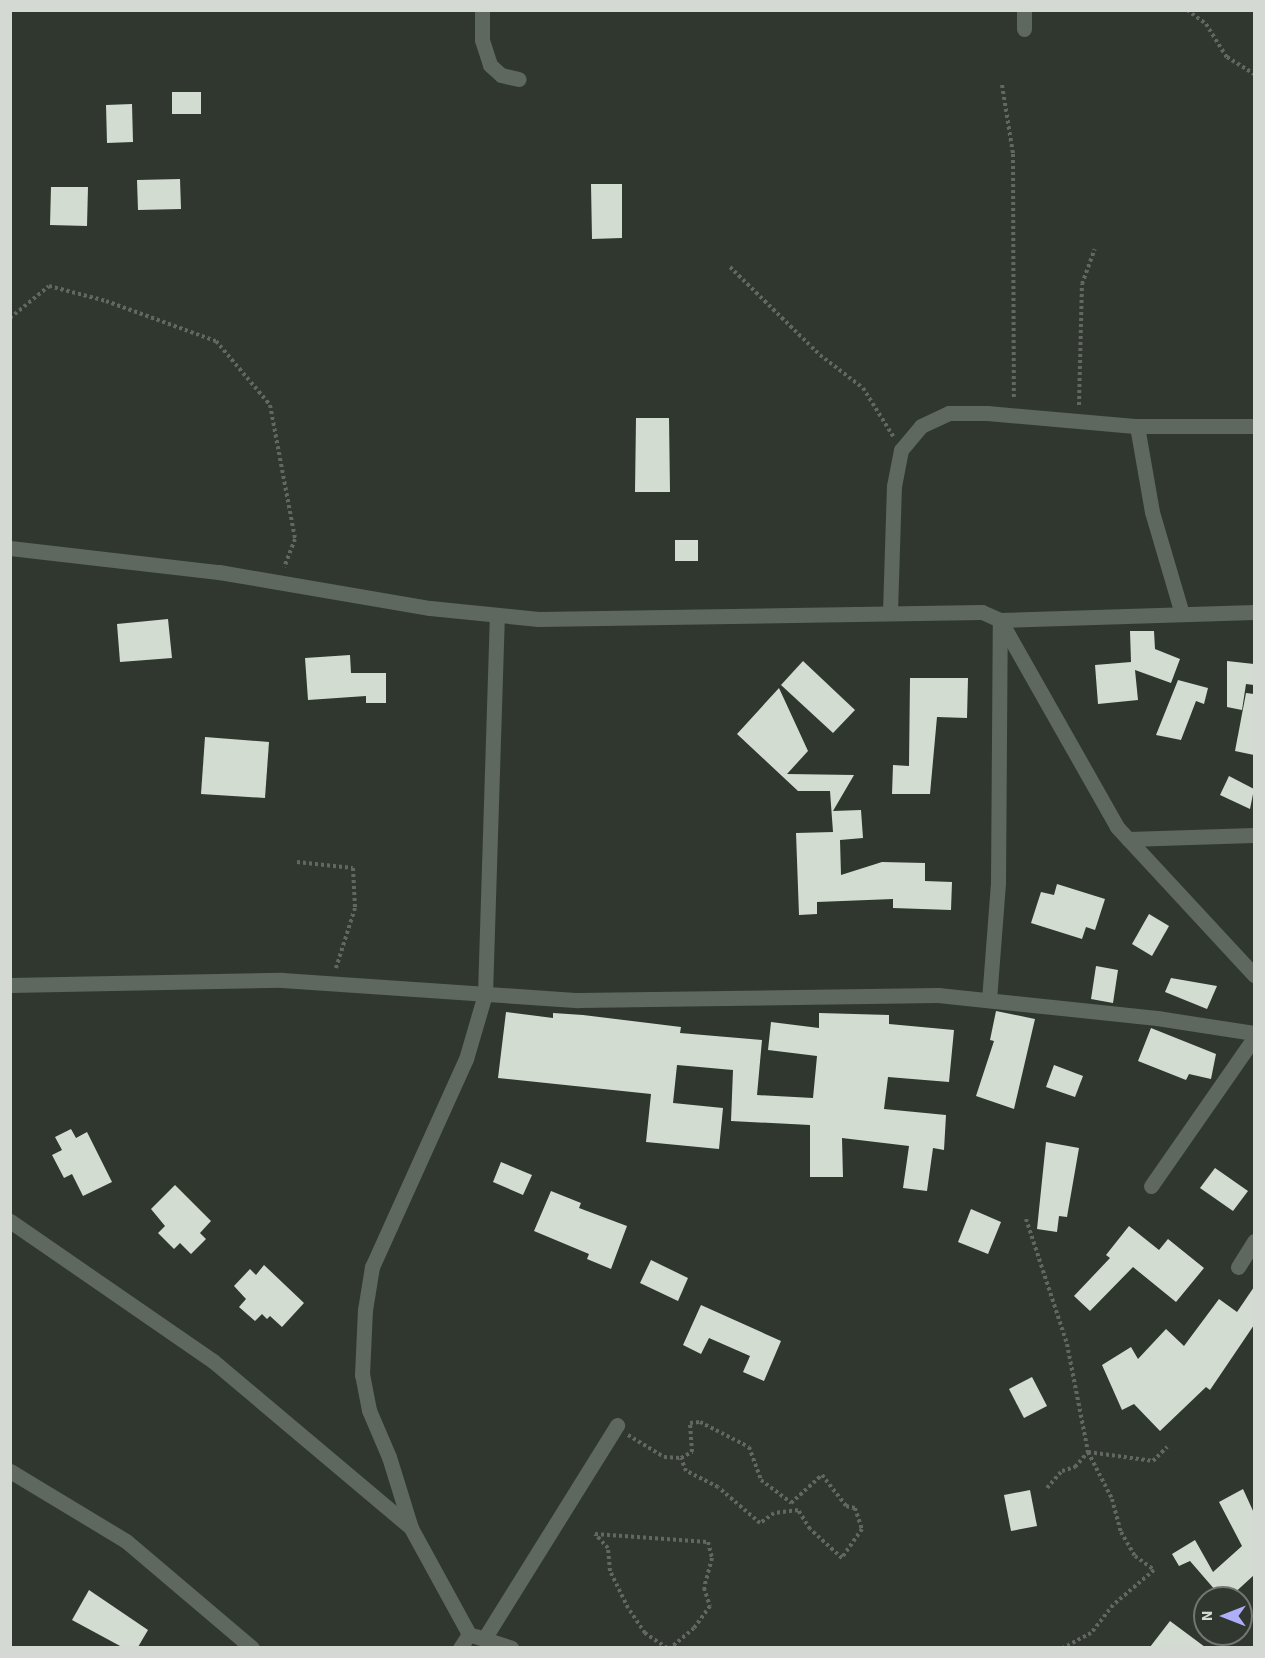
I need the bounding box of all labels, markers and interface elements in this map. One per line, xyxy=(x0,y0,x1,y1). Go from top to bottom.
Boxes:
north arrow xyxy=(1193,1586,1253,1646)
text: N xyxy=(1196,1611,1218,1621)

